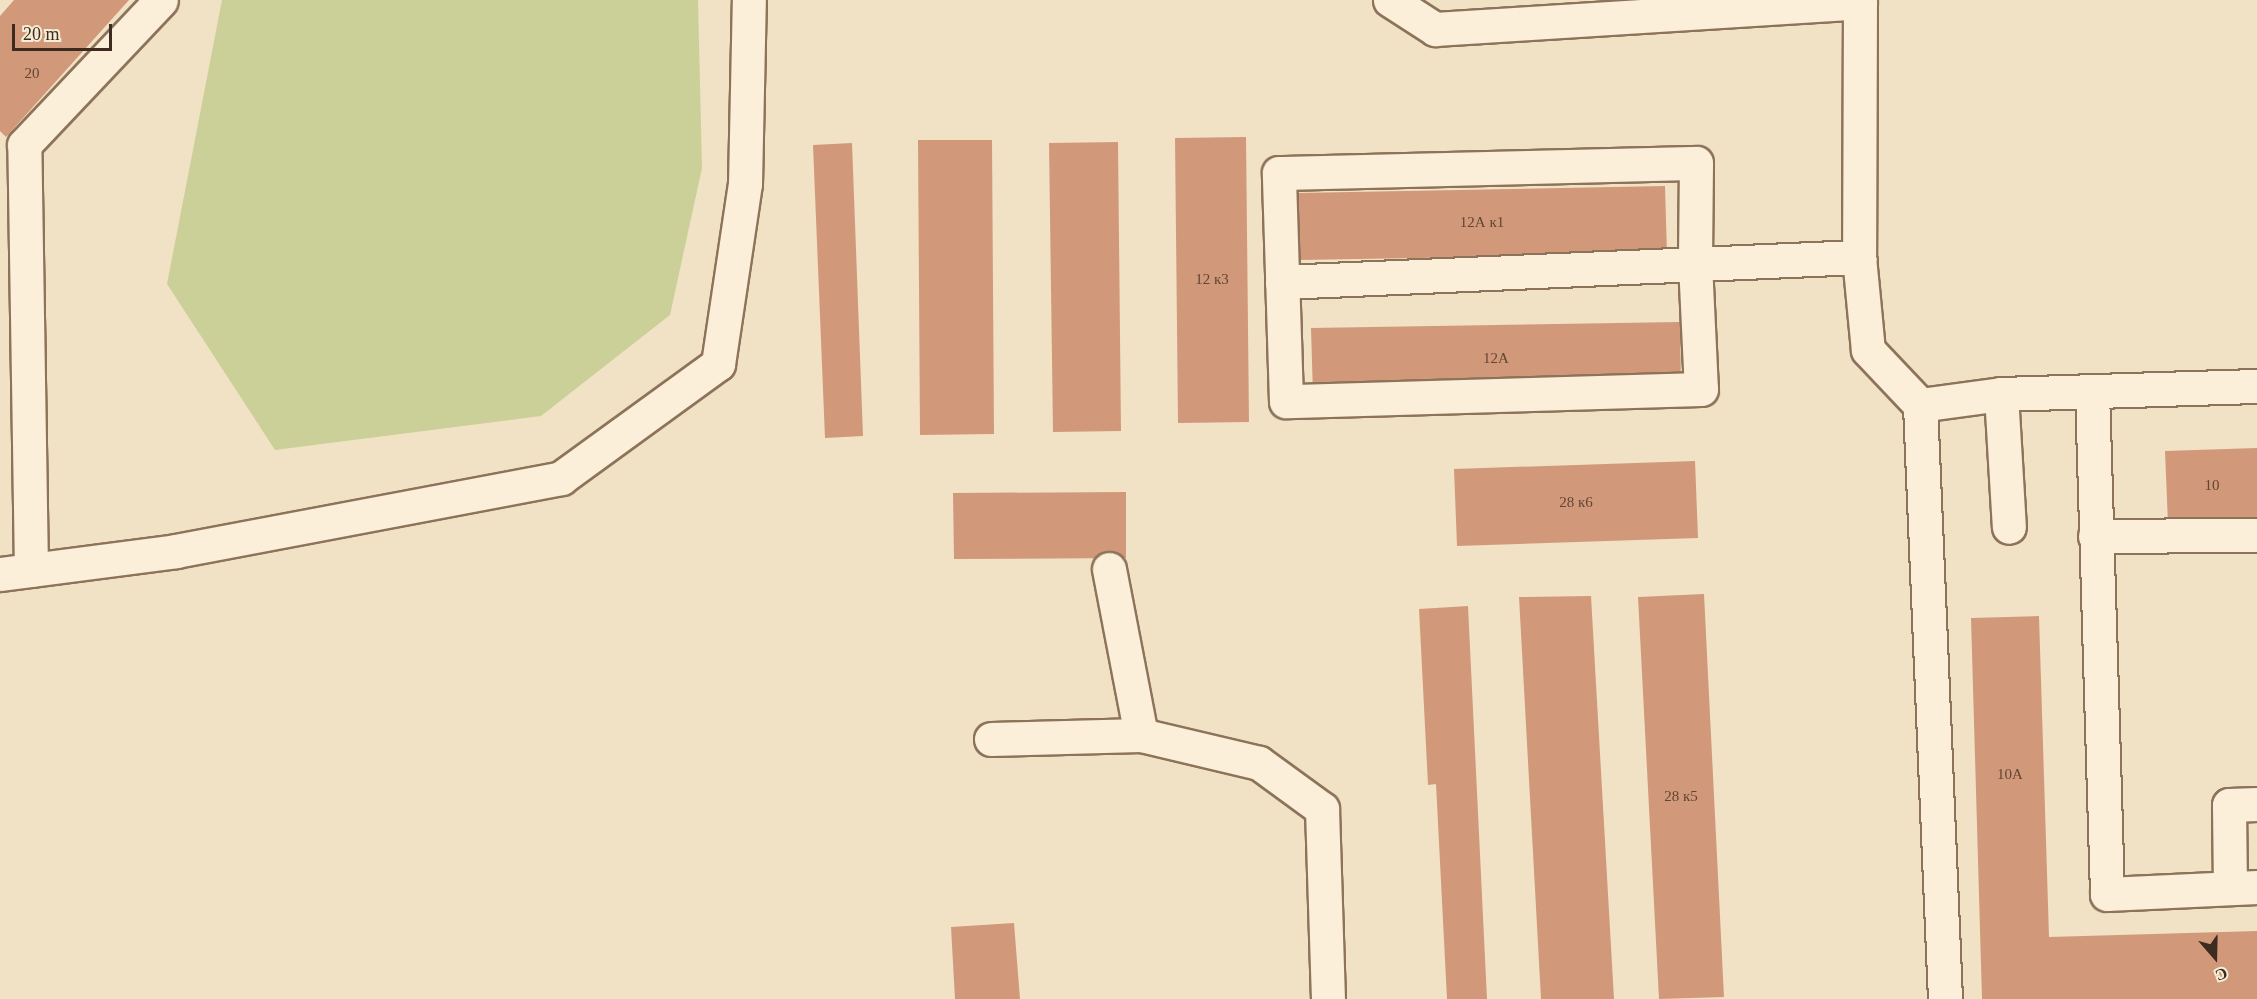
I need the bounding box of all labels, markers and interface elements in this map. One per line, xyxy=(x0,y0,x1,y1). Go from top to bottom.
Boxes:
scale bar xyxy=(15,12,116,50)
text: 20 m xyxy=(23,24,60,44)
house number: 20 xyxy=(24,65,40,83)
house number: 12А к1 xyxy=(1460,214,1504,232)
house number: 12 к3 xyxy=(1195,271,1229,289)
house number: 12А xyxy=(1483,350,1509,368)
house number: 10 xyxy=(2204,477,2220,495)
house number: 28 к6 xyxy=(1559,494,1593,512)
house number: 10А xyxy=(1997,766,2023,784)
house number: 28 к5 xyxy=(1664,788,1698,806)
north arrow xyxy=(2185,927,2245,987)
text: С xyxy=(2213,964,2230,984)

